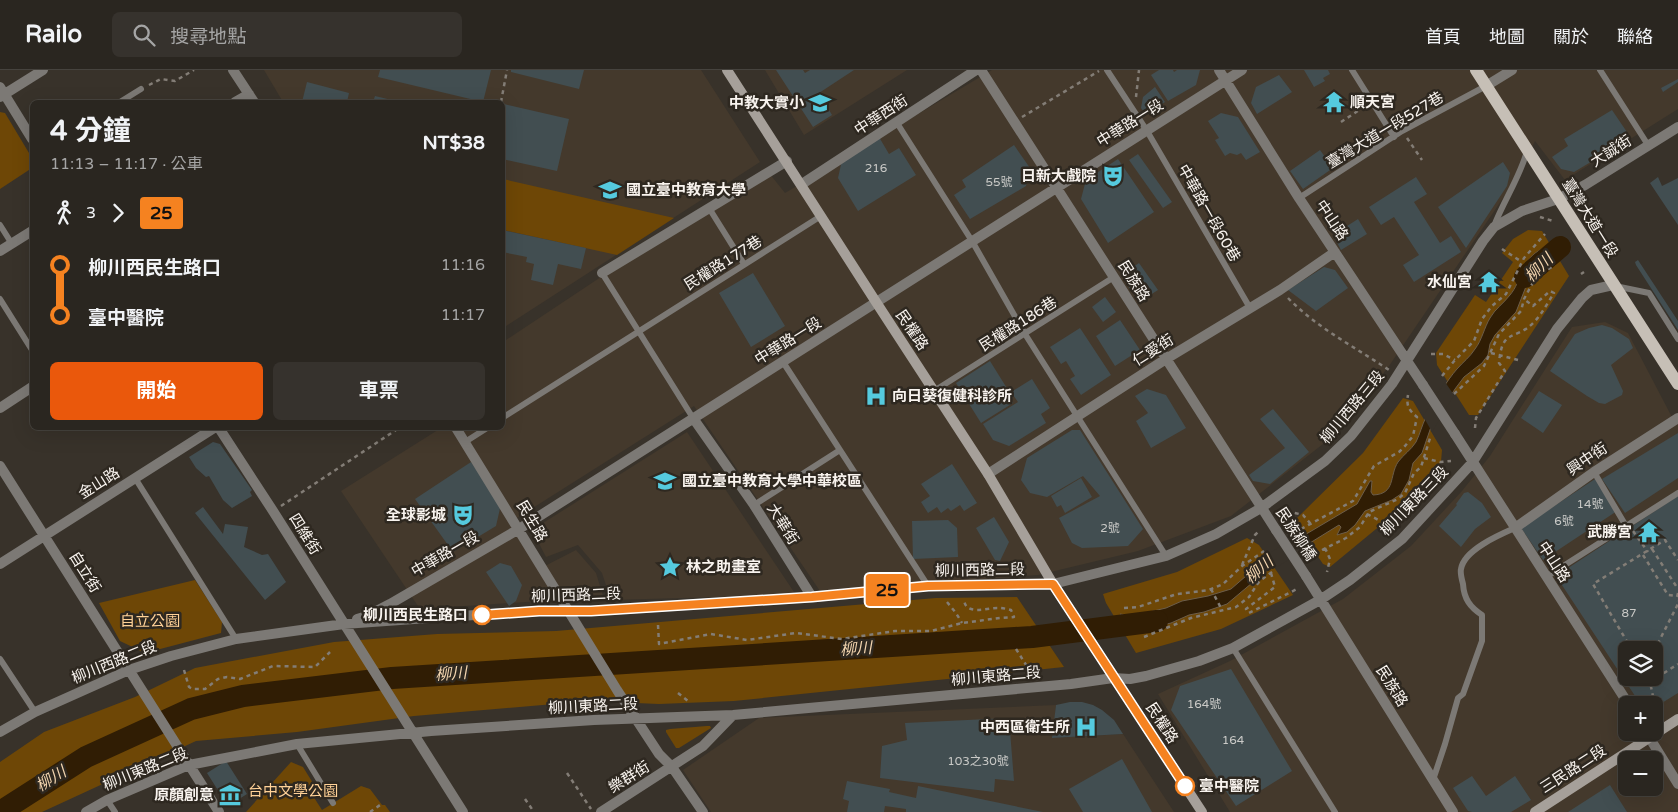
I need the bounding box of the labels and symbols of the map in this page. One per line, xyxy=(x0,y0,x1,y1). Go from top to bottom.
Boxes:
street label: 臺灣大道一段527巷 xyxy=(1323,88,1447,172)
temple icon: 順天宮 xyxy=(1321,89,1347,115)
school or university icon: 中教大實小 xyxy=(807,90,833,116)
street label: 中華西街 xyxy=(851,91,911,139)
place label: 順天宮 xyxy=(1350,93,1395,111)
place label: 中教大實小 xyxy=(729,94,805,112)
street label: 中華路一段 xyxy=(1093,95,1167,151)
street label: 大誠街 xyxy=(1587,131,1635,171)
house number: 216 xyxy=(865,161,887,175)
street label: 中華路一段60巷 xyxy=(1174,161,1244,265)
theatre icon: 日新大戲院 xyxy=(1100,163,1126,189)
place label: 日新大戲院 xyxy=(1021,167,1096,185)
house number: 55號 xyxy=(985,175,1013,189)
street label: 臺灣大道一段 xyxy=(1559,175,1621,261)
school or university icon: 國立臺中教育大學 xyxy=(597,177,623,203)
place label: 國立臺中教育大學 xyxy=(626,181,746,199)
street label: 中山路 xyxy=(1312,196,1352,244)
street label: 民權路177巷 xyxy=(681,232,765,294)
water label: 柳川 xyxy=(1521,248,1559,286)
street label: 民族路 xyxy=(1114,257,1154,305)
temple icon: 水仙宮 xyxy=(1476,269,1502,295)
place label: 水仙宮 xyxy=(1427,273,1472,291)
street label: 民權路186巷 xyxy=(976,293,1060,355)
street label: 民權路 xyxy=(892,306,932,354)
street label: 中華路一段 xyxy=(751,313,825,369)
street label: 仁愛街 xyxy=(1129,330,1177,370)
street label: 柳川西路三段 xyxy=(1316,367,1388,447)
hospital icon: 向日葵復健科診所 xyxy=(863,383,889,409)
place label: 向日葵復健科診所 xyxy=(892,387,1012,405)
street label: 興中街 xyxy=(1563,439,1611,479)
street label: 柳川東路三段 xyxy=(1376,462,1452,540)
street label: 金山路 xyxy=(75,463,123,503)
school or university icon: 國立臺中教育大學中華校區 xyxy=(652,468,678,494)
place label: 國立臺中教育大學中華校區 xyxy=(682,472,862,490)
street label: 民生路 xyxy=(513,497,551,545)
house number: 14號 xyxy=(1576,497,1604,511)
street label: 大華街 xyxy=(763,500,803,548)
theatre icon: 全球影城 xyxy=(450,502,476,528)
street label: 民族柳橋 xyxy=(1272,504,1320,564)
place label: 全球影城 xyxy=(386,506,446,524)
street label: 四維街 xyxy=(285,510,325,558)
house number: 6號 xyxy=(1554,514,1574,528)
temple icon: 武勝宮 xyxy=(1636,519,1662,545)
house number: 2號 xyxy=(1100,521,1120,535)
place label: 武勝宮 xyxy=(1587,523,1632,541)
street label: 中華路一段 xyxy=(408,527,482,581)
street label: 中山路 xyxy=(1534,538,1574,586)
street label: 自立街 xyxy=(65,548,105,596)
water label: 柳川 xyxy=(1240,551,1279,588)
place icon: 林之助畫室 xyxy=(657,554,683,580)
place label: 林之助畫室 xyxy=(686,558,761,576)
street label: 柳川西路二段 xyxy=(935,560,1025,580)
line badge: 25 xyxy=(864,574,910,606)
street label: 柳川西路二段 xyxy=(531,584,621,606)
marker: 柳川西民生路口 xyxy=(472,605,492,625)
place label: 柳川西民生路口 xyxy=(363,606,468,624)
house number: 87 xyxy=(1621,606,1637,620)
park label: 自立公園 xyxy=(120,612,180,630)
street label: 柳川西路二段 xyxy=(69,637,159,687)
water label: 柳川 xyxy=(839,638,875,660)
street label: 民族路 xyxy=(1372,662,1412,710)
water label: 柳川 xyxy=(434,663,470,685)
street label: 柳川東路二段 xyxy=(950,663,1042,689)
street label: 柳川東路二段 xyxy=(548,695,638,717)
house number: 164號 xyxy=(1187,697,1221,711)
street label: 民權路 xyxy=(1142,699,1182,747)
hospital icon: 中西區衛生所 xyxy=(1073,714,1099,740)
place label: 中西區衛生所 xyxy=(980,718,1070,736)
house number: 164 xyxy=(1222,733,1245,747)
street label: 三民路二段 xyxy=(1537,741,1609,797)
street label: 柳川東路二段 xyxy=(100,744,190,794)
house number: 103之30號 xyxy=(947,754,1009,768)
street label: 樂群街 xyxy=(605,757,653,797)
water label: 柳川 xyxy=(32,761,72,796)
marker: 臺中醫院 xyxy=(1175,776,1195,796)
place label: 臺中醫院 xyxy=(1199,777,1259,795)
museum icon: 原顏創意 xyxy=(217,782,243,808)
park label: 台中文學公園 xyxy=(248,782,338,800)
place label: 原顏創意 xyxy=(154,786,214,804)

